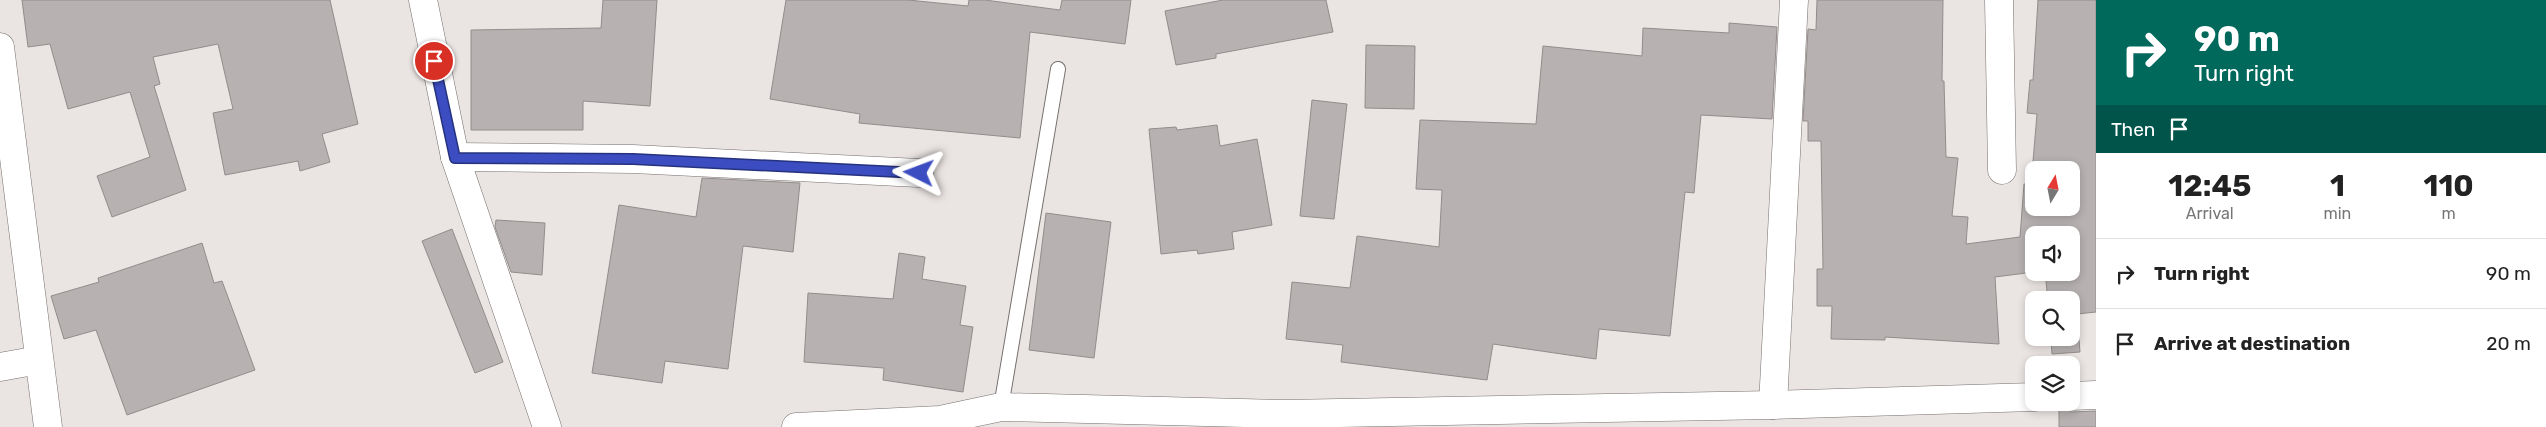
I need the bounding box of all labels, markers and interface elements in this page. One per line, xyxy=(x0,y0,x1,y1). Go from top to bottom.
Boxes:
text: 90 m xyxy=(2194,18,2280,60)
icon: right xyxy=(2111,20,2176,85)
pin xyxy=(413,40,455,82)
icon: arrive xyxy=(420,47,448,75)
text: Turn right xyxy=(2194,60,2294,87)
icon: arrive xyxy=(2165,115,2193,143)
text: Then xyxy=(2111,118,2155,141)
position arrow xyxy=(892,146,944,198)
north arrow xyxy=(2025,161,2080,216)
map controls xyxy=(2025,161,2080,411)
text: 12:45 xyxy=(2168,168,2251,204)
text: 1 xyxy=(2330,168,2345,204)
text: 110 xyxy=(2424,168,2474,204)
text: Arrival xyxy=(2186,204,2234,223)
text: min xyxy=(2323,204,2351,223)
text: m xyxy=(2442,204,2456,223)
button: sound xyxy=(2025,226,2080,281)
icon: right xyxy=(2111,260,2139,288)
text: Turn right xyxy=(2154,262,2249,285)
text: 90 m xyxy=(2486,262,2531,285)
button: search xyxy=(2025,291,2080,346)
icon: arrive xyxy=(2111,330,2139,358)
text: Arrive at destination xyxy=(2154,332,2350,355)
text: 20 m xyxy=(2486,332,2531,355)
button: layers xyxy=(2025,356,2080,411)

